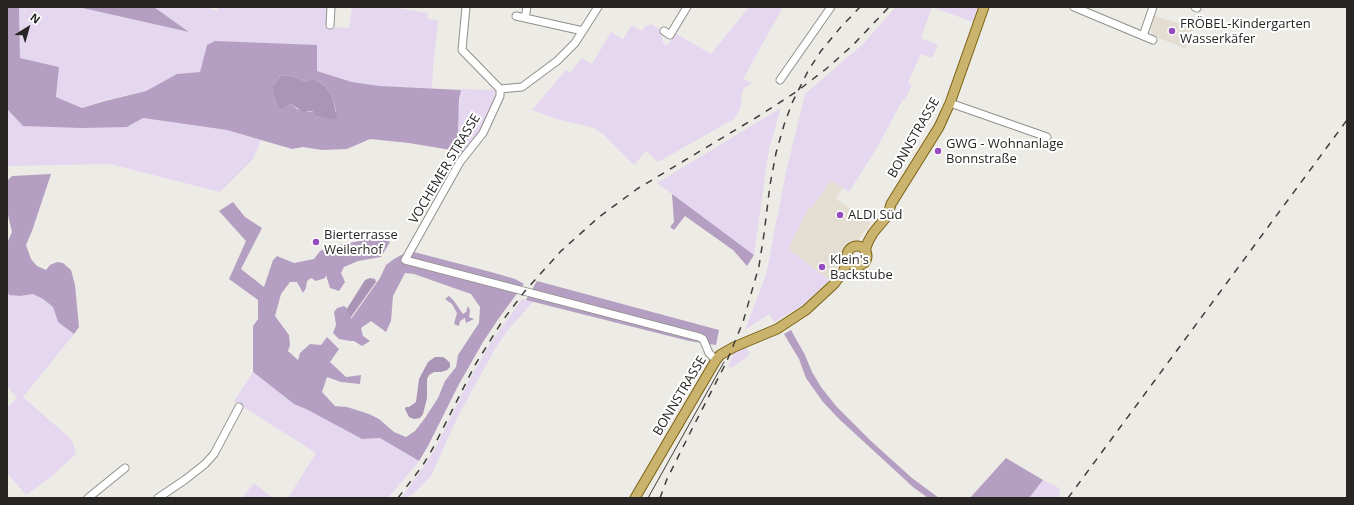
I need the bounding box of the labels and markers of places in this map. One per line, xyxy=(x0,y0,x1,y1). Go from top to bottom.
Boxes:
place label: FRÖBEL-Kindergarten Wasserkäfer xyxy=(1180,16,1311,47)
marker: FRÖBEL-Kindergarten Wasserkäfer xyxy=(1167,26,1177,36)
place label: GWG - Wohnanlage Bonnstraße xyxy=(946,136,1064,167)
marker: GWG - Wohnanlage Bonnstraße xyxy=(933,146,943,156)
place label: ALDI Süd xyxy=(848,207,903,223)
marker: ALDI Süd xyxy=(835,210,845,220)
place label: Bierterrasse Weilerhof xyxy=(324,227,398,258)
marker: Bierterrasse Weilerhof xyxy=(311,237,321,247)
place label: Klein's Backstube xyxy=(830,252,893,283)
marker: Klein's Backstube xyxy=(817,262,827,272)

